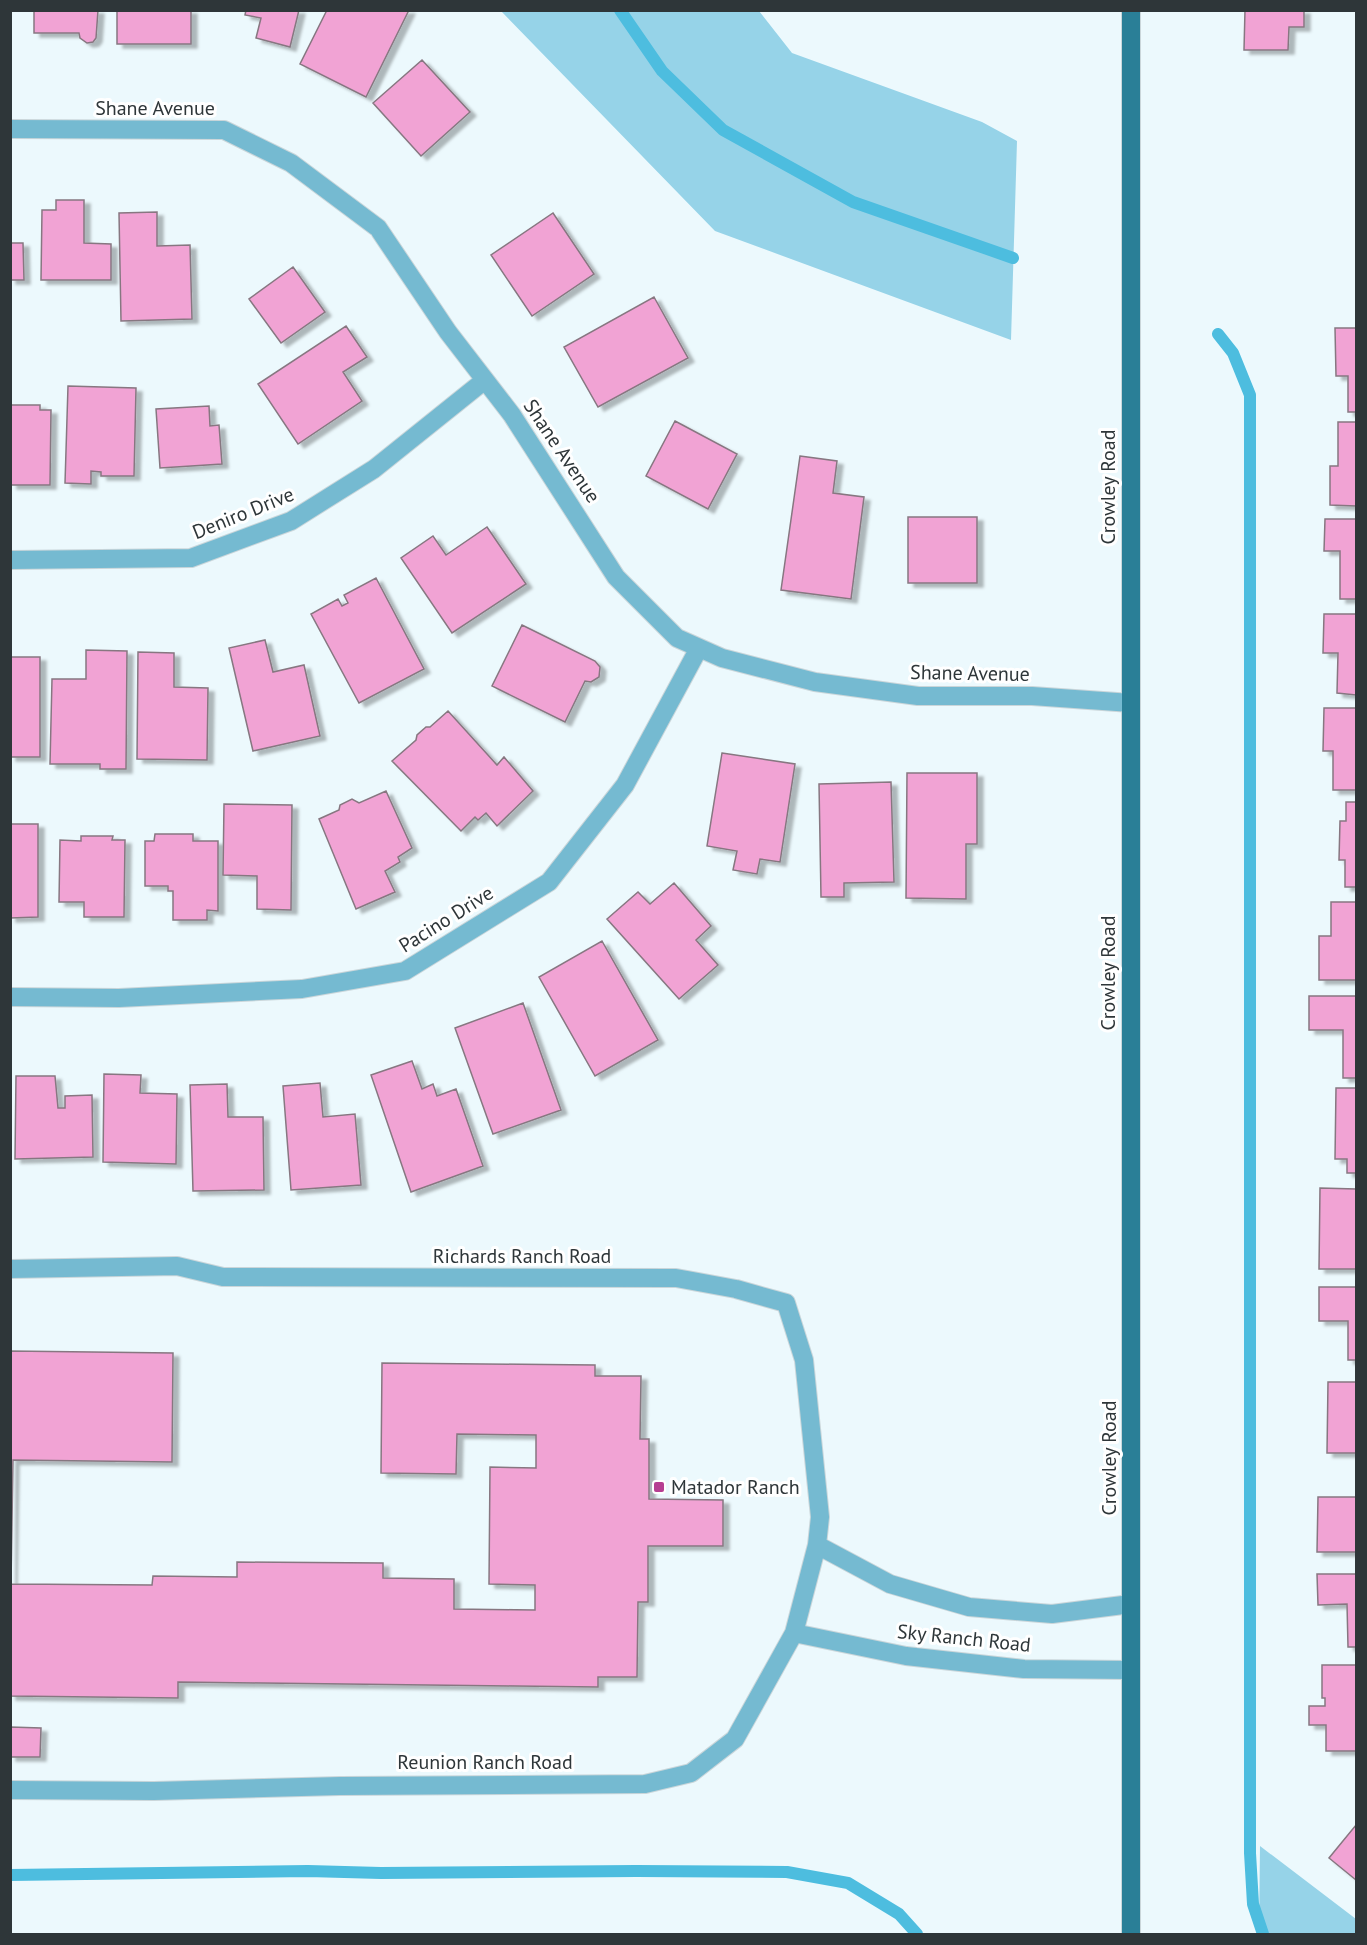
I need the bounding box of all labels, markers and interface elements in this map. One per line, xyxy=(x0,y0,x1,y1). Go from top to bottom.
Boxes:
street label: Shane Avenue xyxy=(95,95,215,121)
street label: Shane Avenue xyxy=(518,394,606,508)
street label: Crowley Road xyxy=(1095,430,1121,544)
street label: Deniro Drive xyxy=(188,481,298,545)
street label: Shane Avenue xyxy=(910,659,1030,687)
street label: Pacino Drive xyxy=(394,880,498,958)
street label: Crowley Road xyxy=(1095,916,1121,1030)
street label: Richards Ranch Road xyxy=(433,1243,611,1269)
street label: Crowley Road xyxy=(1096,1401,1122,1515)
place label: Matador Ranch xyxy=(671,1474,800,1500)
marker: Matador Ranch xyxy=(652,1480,666,1494)
street label: Sky Ranch Road xyxy=(896,1618,1032,1658)
street label: Reunion Ranch Road xyxy=(397,1749,573,1775)

